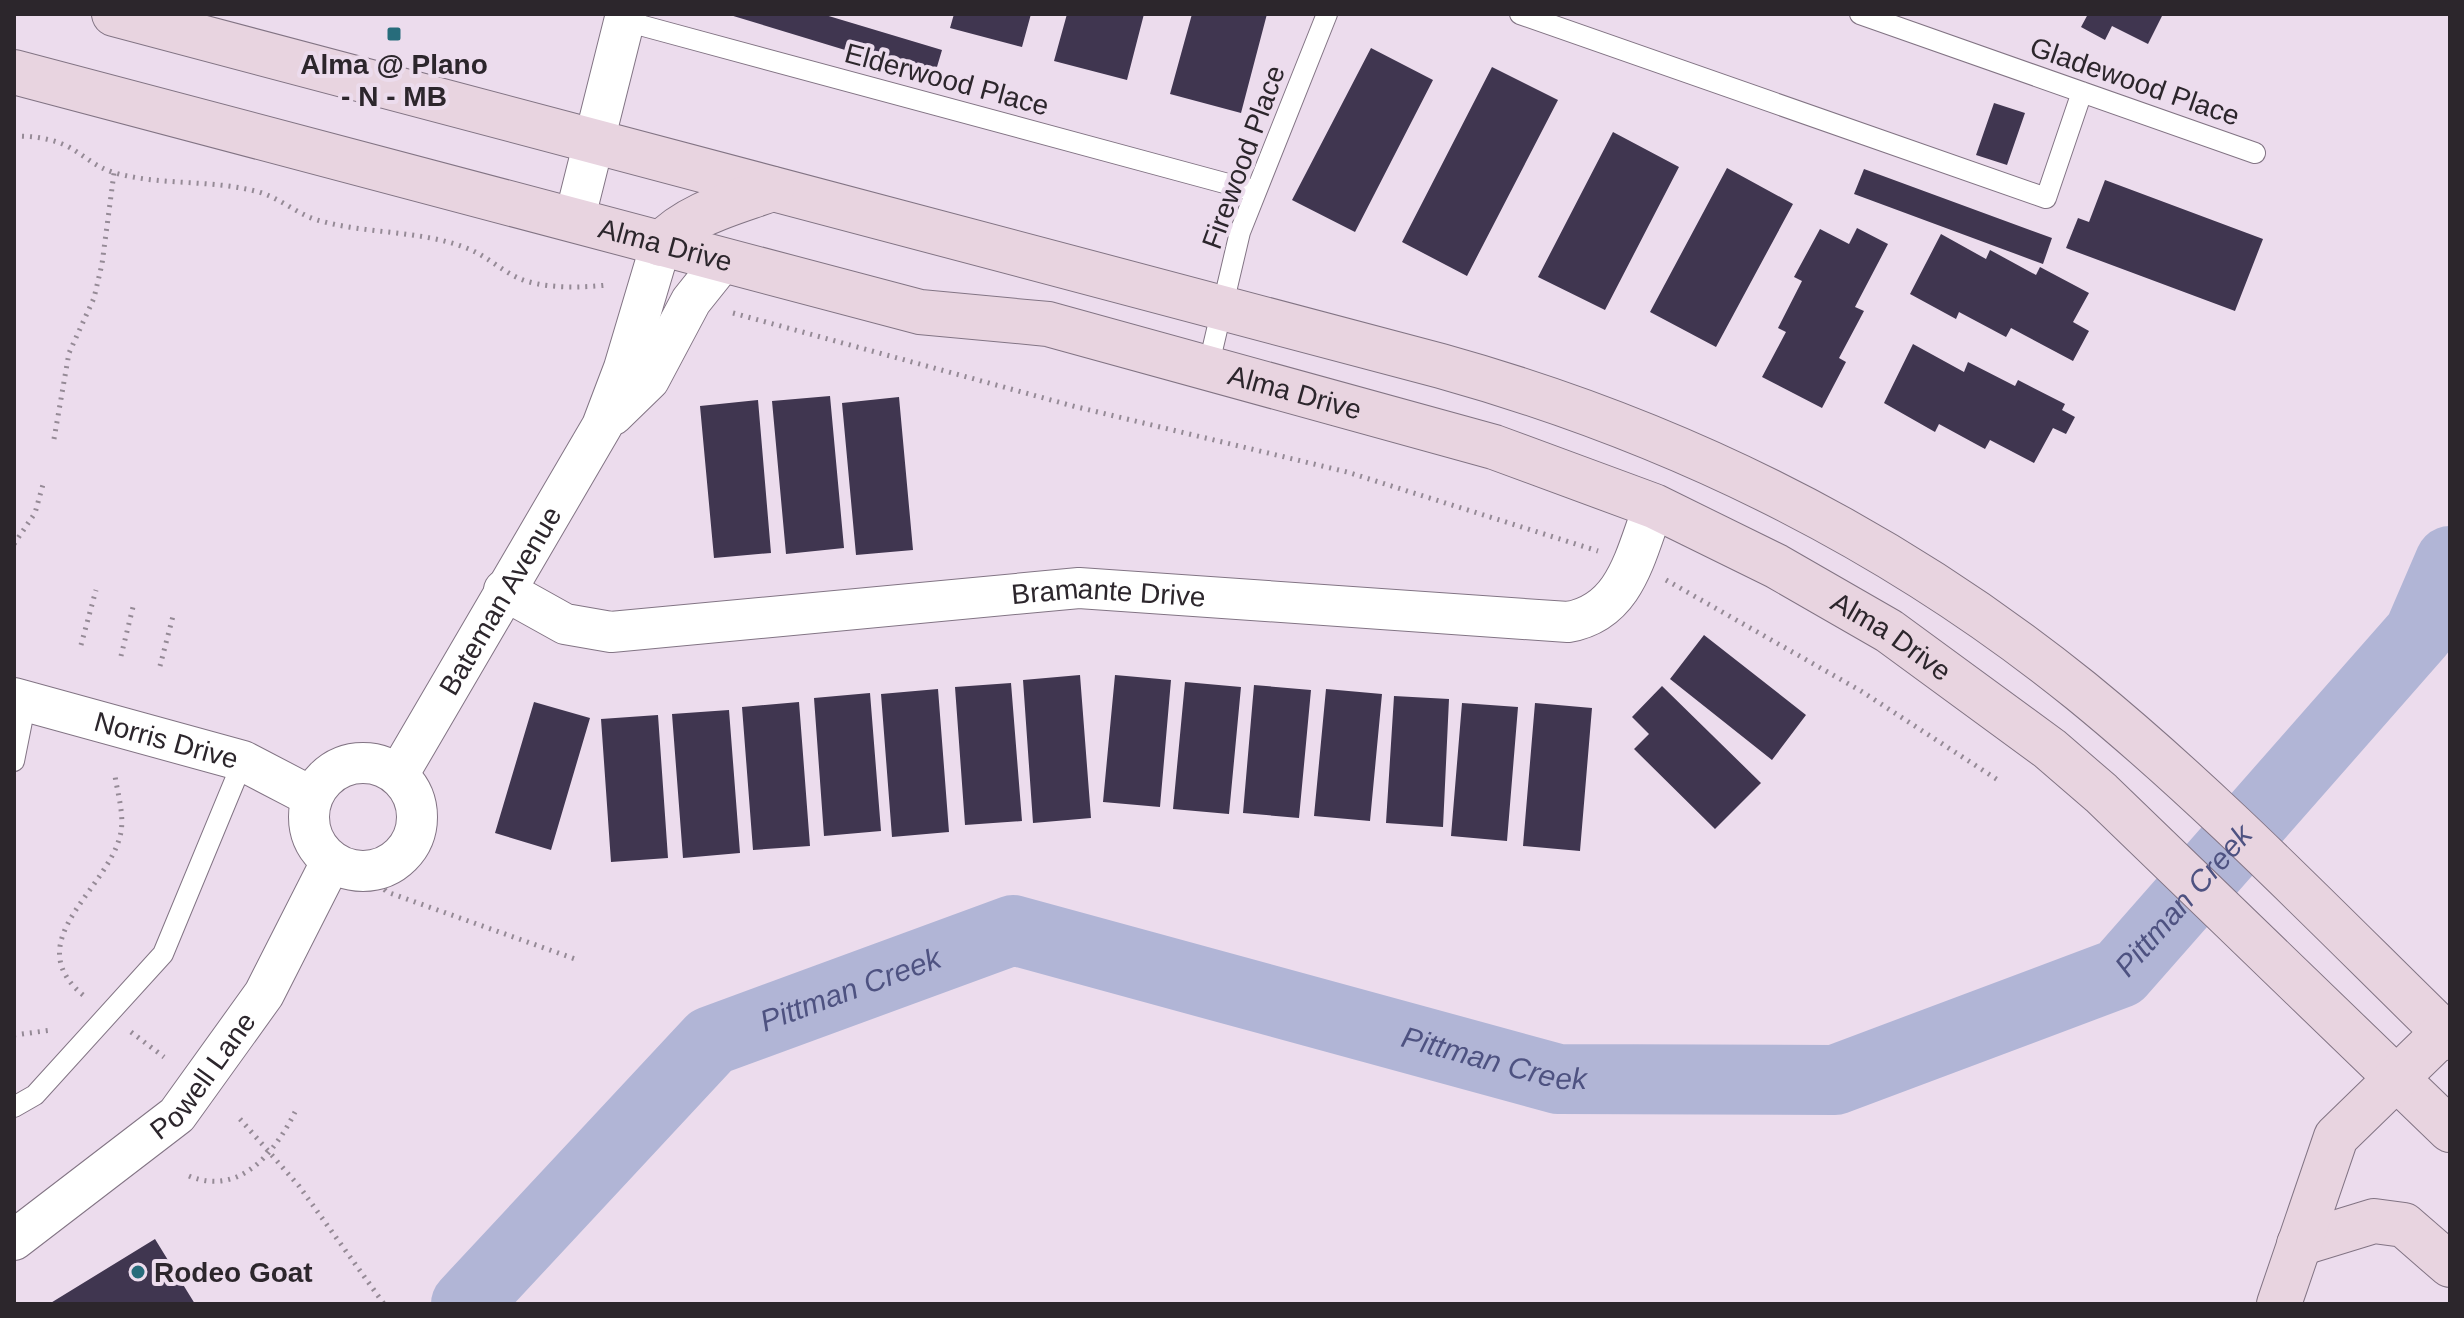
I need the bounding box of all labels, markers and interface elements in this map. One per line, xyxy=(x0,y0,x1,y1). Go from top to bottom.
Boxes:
marker: Alma @ Plano - N - MB xyxy=(385,25,403,43)
street label: Gladewood Place xyxy=(2026,31,2244,132)
street label: Elderwood Place xyxy=(841,37,1052,122)
place label: Alma @ Plano - N - MB xyxy=(300,49,488,112)
street label: Firewood Place xyxy=(1196,61,1291,253)
street label: Alma Drive xyxy=(595,213,736,278)
street label: Alma Drive xyxy=(1225,359,1365,426)
street label: Bateman Avenue xyxy=(433,501,567,701)
street label: Bramante Drive xyxy=(1010,573,1206,613)
street label: Alma Drive xyxy=(1826,586,1957,687)
street label: Norris Drive xyxy=(91,706,242,775)
water label: Pittman Creek xyxy=(2108,817,2260,983)
water label: Pittman Creek xyxy=(755,940,947,1038)
street label: Powell Lane xyxy=(144,1006,262,1146)
water label: Pittman Creek xyxy=(1398,1020,1589,1095)
place label: Rodeo Goat xyxy=(154,1257,313,1288)
marker: Rodeo Goat xyxy=(129,1263,147,1281)

